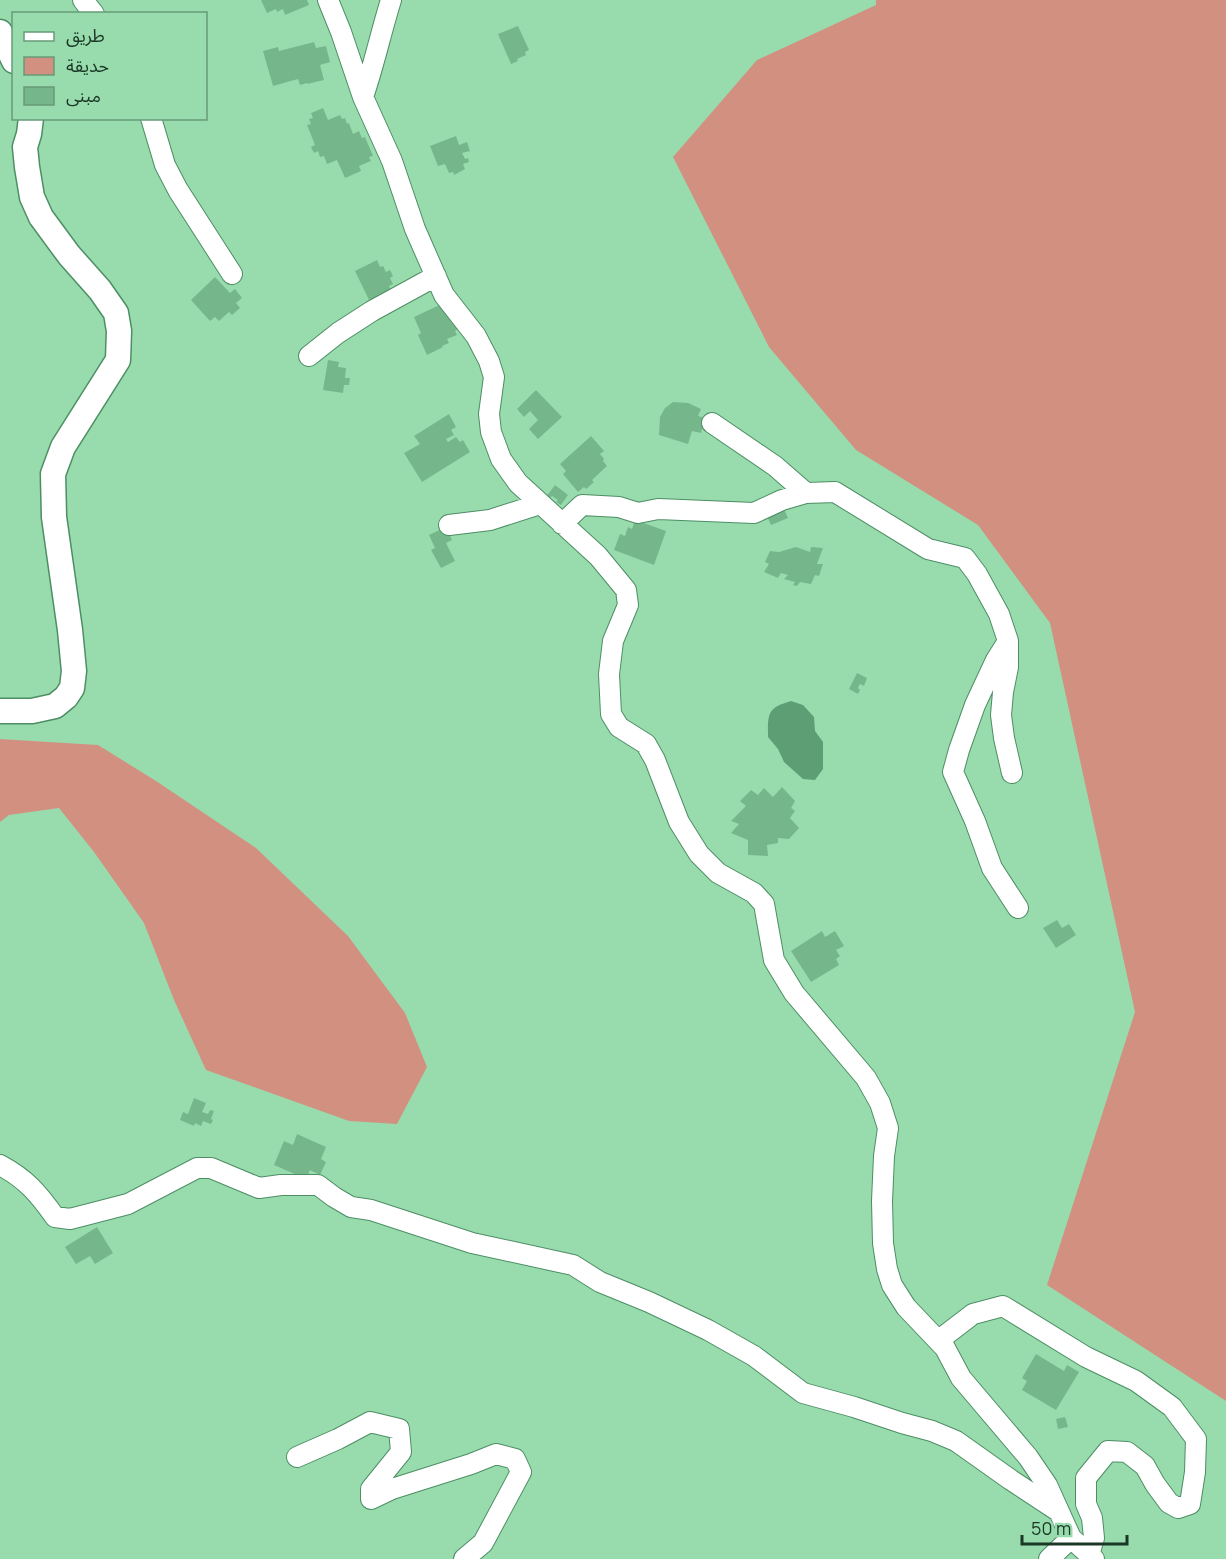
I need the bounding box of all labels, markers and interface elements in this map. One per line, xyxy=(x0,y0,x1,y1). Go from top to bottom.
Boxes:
legend xyxy=(12,12,207,120)
text: طريق xyxy=(66,23,105,47)
text: حديقة xyxy=(66,53,109,77)
text: مبنى xyxy=(66,83,101,107)
scale bar xyxy=(1022,1508,1127,1546)
text: 50 m xyxy=(1031,1516,1071,1540)

